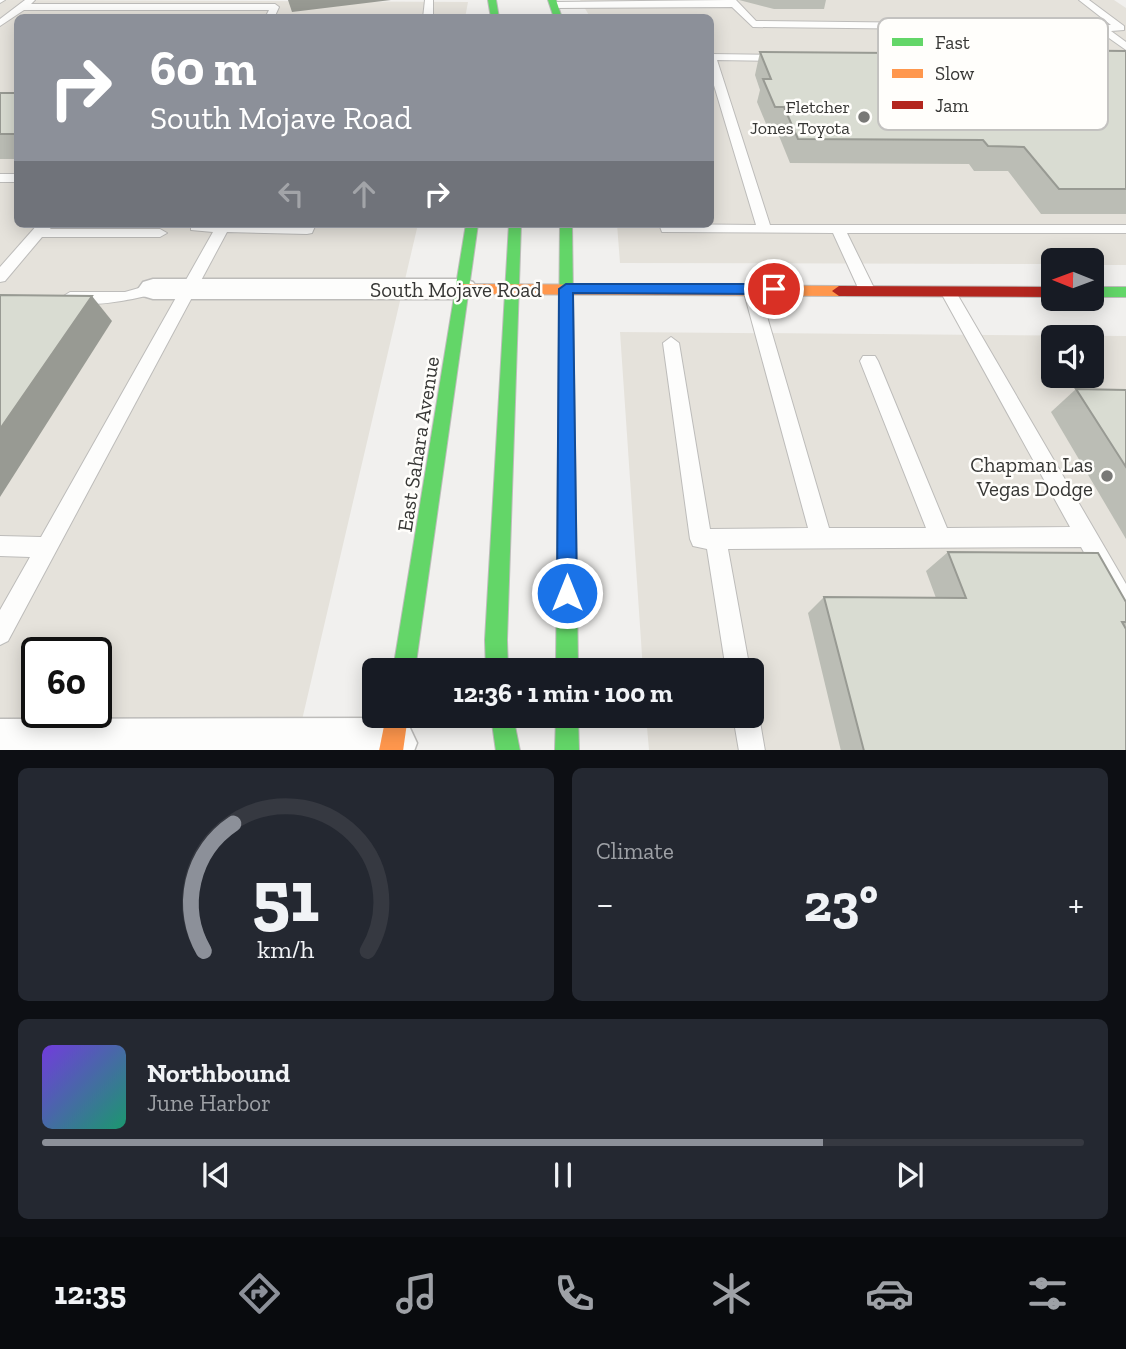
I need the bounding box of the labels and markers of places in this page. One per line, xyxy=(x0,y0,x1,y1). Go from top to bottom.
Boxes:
place label: Fletcher Jones Toyota xyxy=(750,96,850,139)
marker: Fletcher Jones Toyota xyxy=(856,109,872,125)
pin xyxy=(744,259,804,319)
place label: Chapman Las Vegas Dodge xyxy=(970,452,1093,501)
marker: Chapman Las Vegas Dodge xyxy=(1099,468,1115,484)

